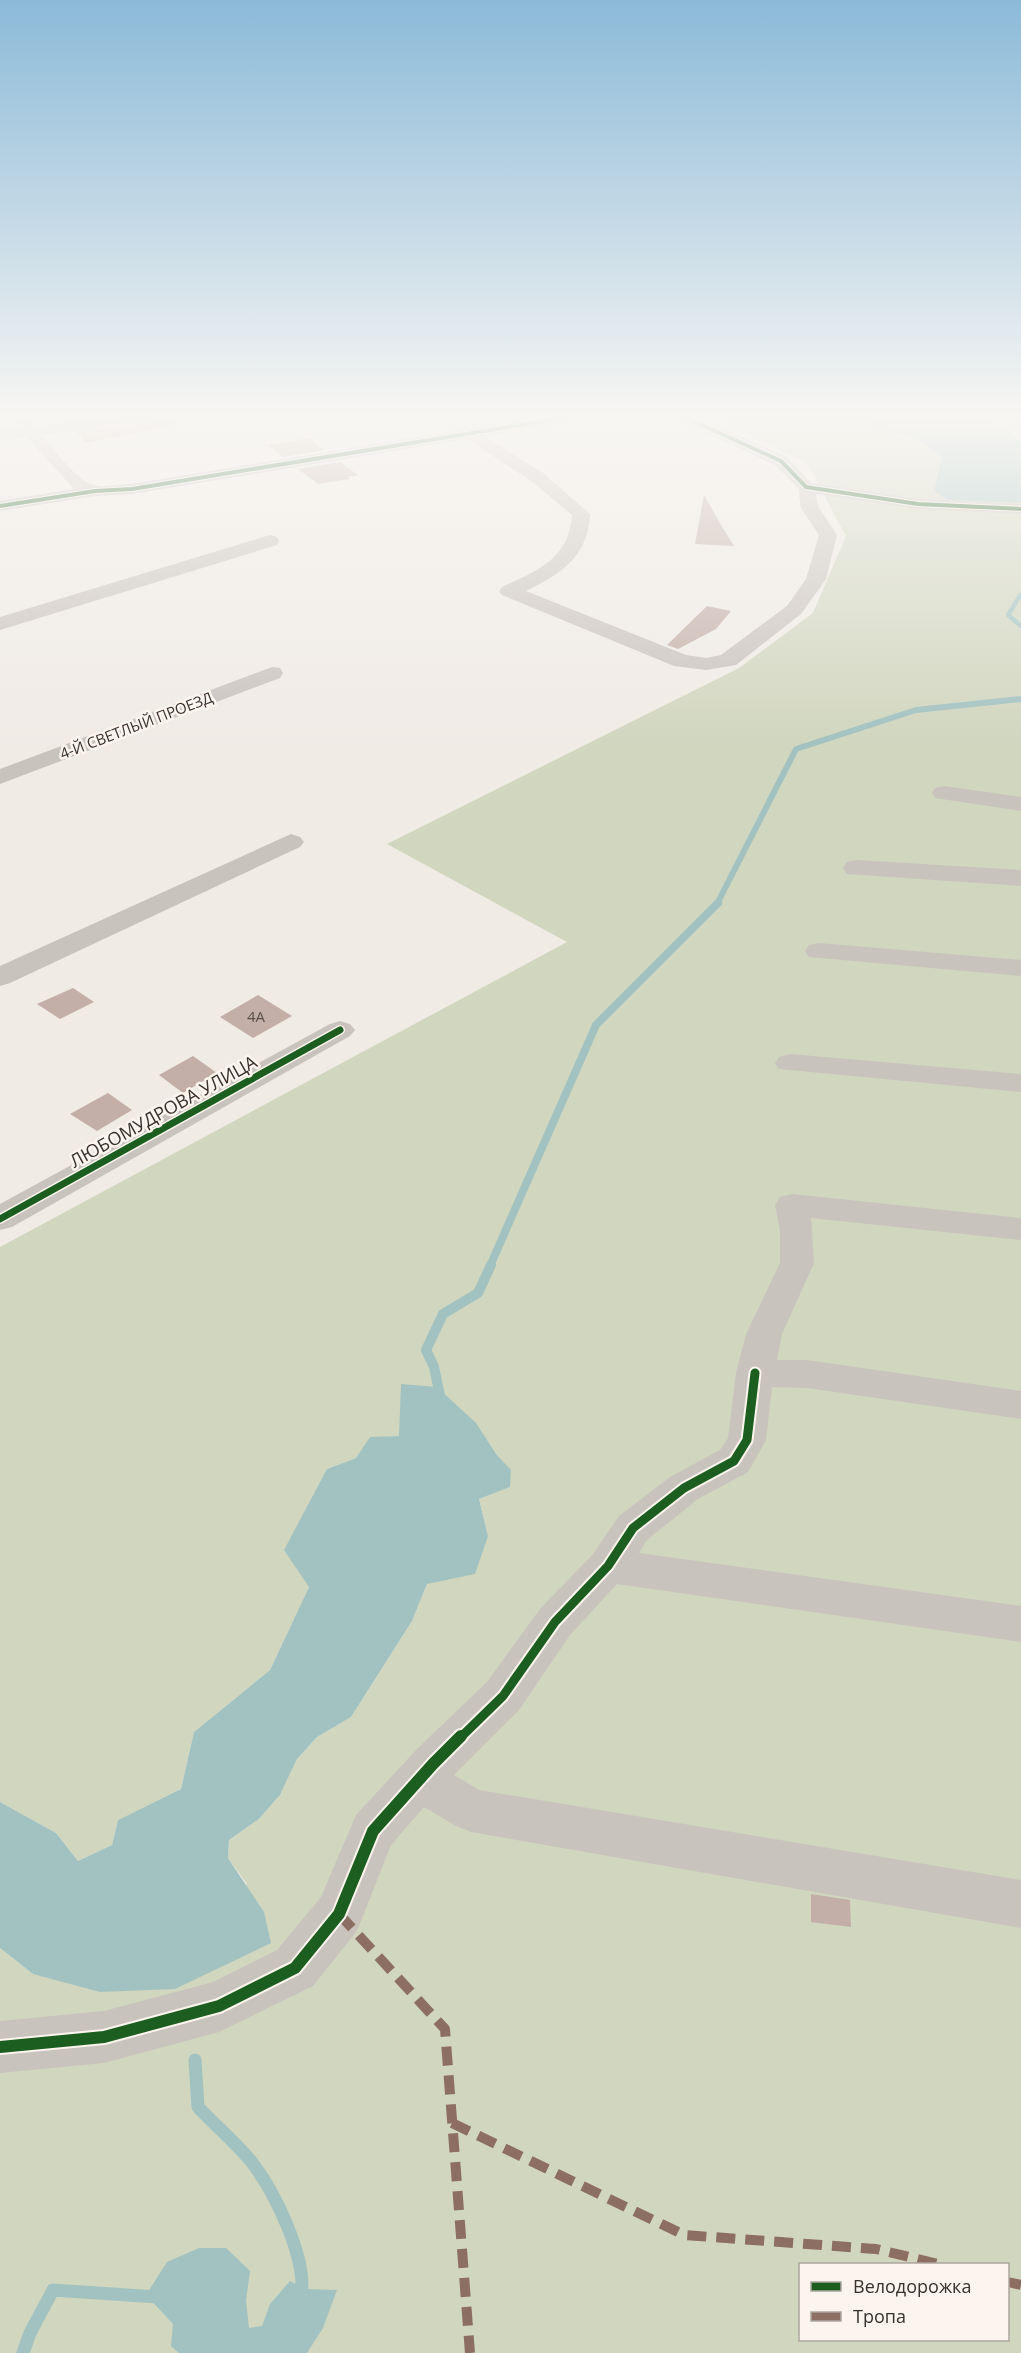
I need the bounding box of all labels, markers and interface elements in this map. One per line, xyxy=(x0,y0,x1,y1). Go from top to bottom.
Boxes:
street label: 4-Й СВЕТЛЫЙ ПРОЕЗД xyxy=(57,687,215,763)
house number: 4А xyxy=(247,1006,266,1026)
street label: ЛЮБОМУДРОВА УЛИЦА xyxy=(65,1049,262,1173)
legend xyxy=(799,2263,1009,2341)
text: Велодорожка xyxy=(853,2274,971,2298)
text: Тропа xyxy=(853,2304,906,2328)

